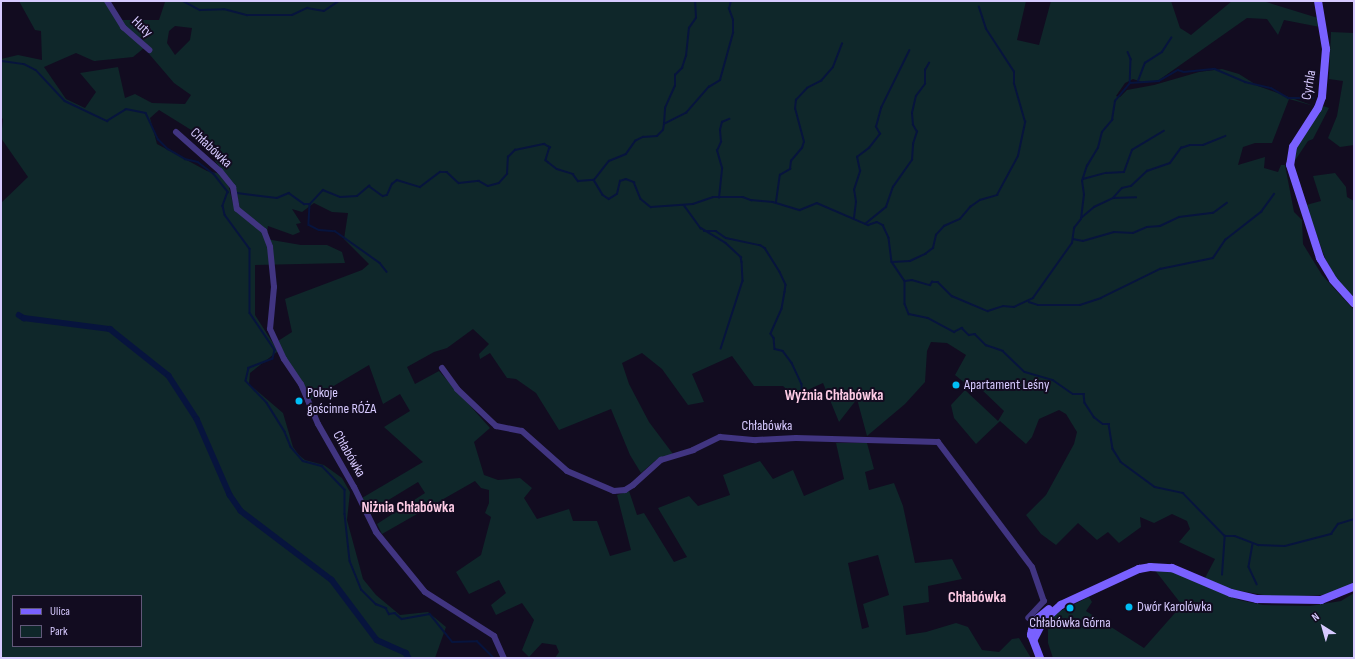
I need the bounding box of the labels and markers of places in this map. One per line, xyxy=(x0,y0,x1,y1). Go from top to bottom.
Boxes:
place label: Apartament Leśny xyxy=(964,377,1049,393)
marker: Apartament Leśny xyxy=(951,380,961,390)
place label: Pokoje gościnne RÓŻA xyxy=(307,385,376,418)
marker: Pokoje gościnne RÓŻA xyxy=(294,396,304,406)
place label: Dwór Karolówka xyxy=(1137,599,1212,615)
marker: Dwór Karolówka xyxy=(1124,602,1134,612)
marker: Chłabówka Górna xyxy=(1065,603,1075,613)
place label: Chłabówka Górna xyxy=(1029,615,1111,631)

